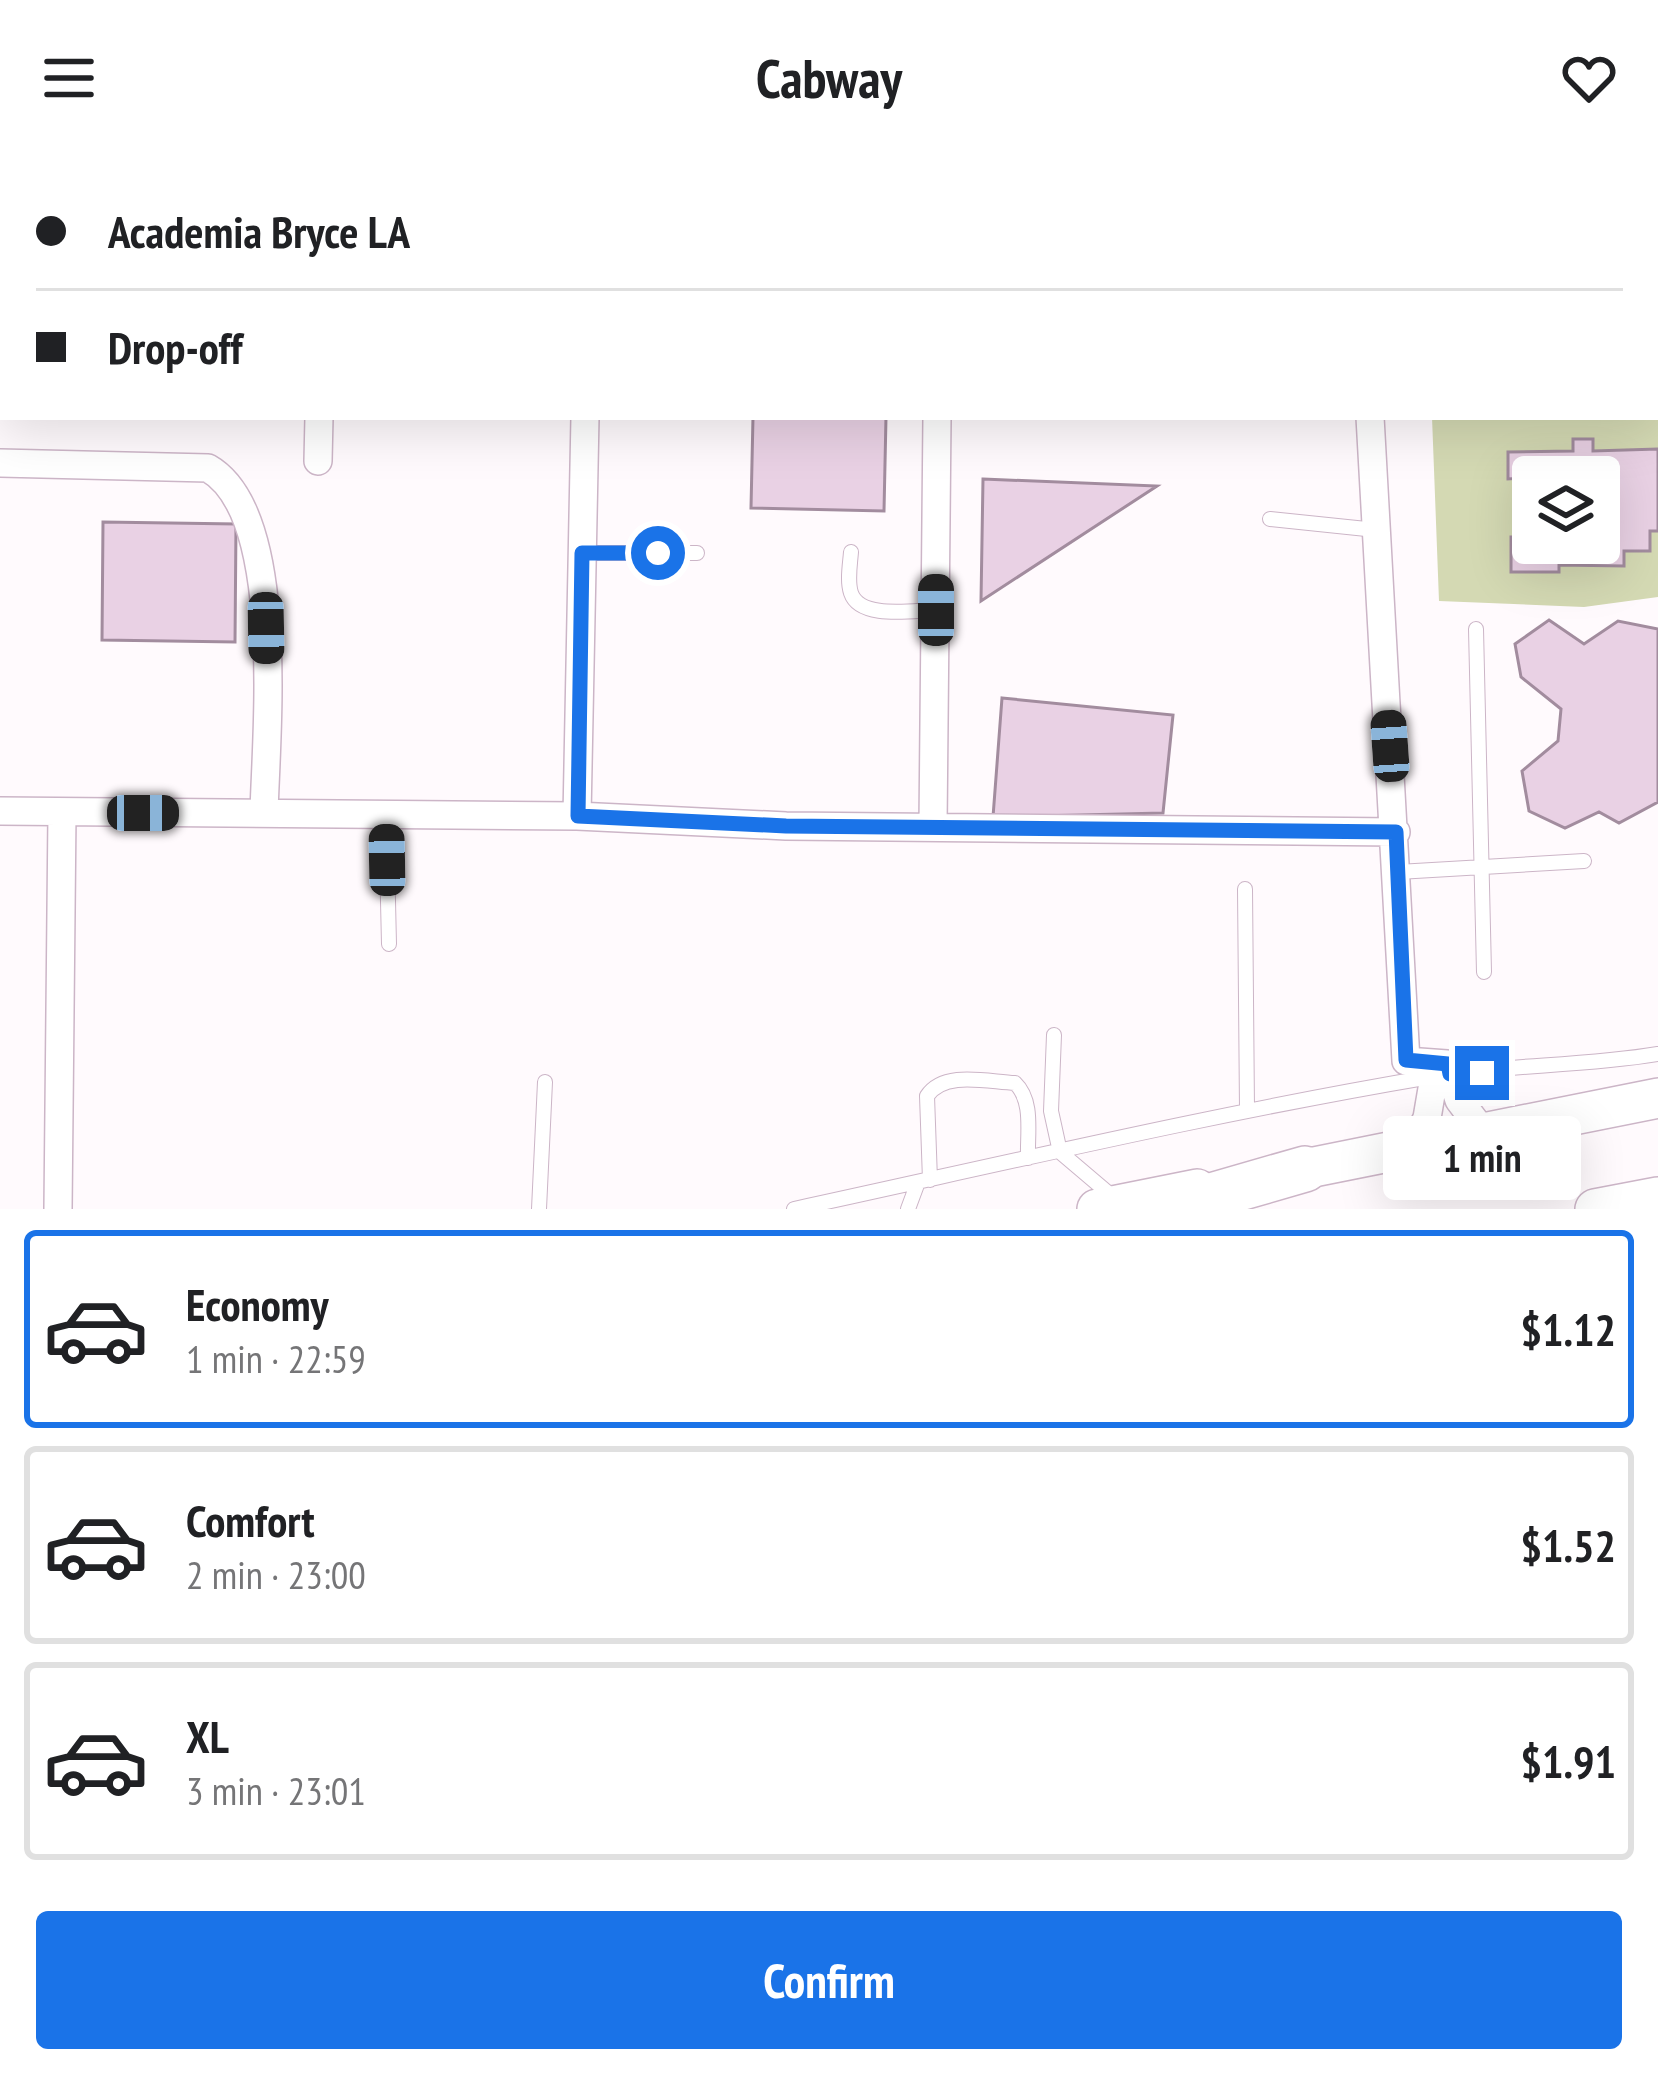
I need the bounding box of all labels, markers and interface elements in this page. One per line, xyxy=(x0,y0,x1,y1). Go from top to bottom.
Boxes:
text: Cabway xyxy=(756,43,902,113)
icon: menu xyxy=(36,45,102,111)
icon: heart xyxy=(1556,45,1622,111)
text: Academia Bryce LA xyxy=(108,202,410,260)
text: Drop-off xyxy=(108,318,242,376)
map controls xyxy=(1512,456,1620,564)
button: layers xyxy=(1512,456,1620,564)
route start xyxy=(631,526,685,580)
car xyxy=(918,574,954,646)
car xyxy=(247,592,285,664)
car xyxy=(1370,709,1410,783)
car xyxy=(107,795,179,831)
car xyxy=(368,824,406,896)
route end xyxy=(1455,1046,1509,1100)
callout: 1 min xyxy=(1383,1115,1581,1199)
text: 1 min xyxy=(1443,1132,1521,1183)
icon: car xyxy=(42,1275,150,1383)
text: Economy xyxy=(186,1275,329,1333)
text: $1.12 xyxy=(1520,1300,1616,1358)
text: 1 min · 22:59 xyxy=(186,1333,366,1384)
icon: car xyxy=(42,1491,150,1599)
text: Comfort xyxy=(186,1491,315,1549)
text: $1.52 xyxy=(1520,1516,1616,1574)
text: 2 min · 23:00 xyxy=(186,1549,366,1600)
icon: car xyxy=(42,1707,150,1815)
text: XL xyxy=(186,1707,229,1765)
text: $1.91 xyxy=(1520,1732,1616,1790)
text: 3 min · 23:01 xyxy=(186,1765,366,1816)
button: Confirm xyxy=(36,1911,1622,2049)

